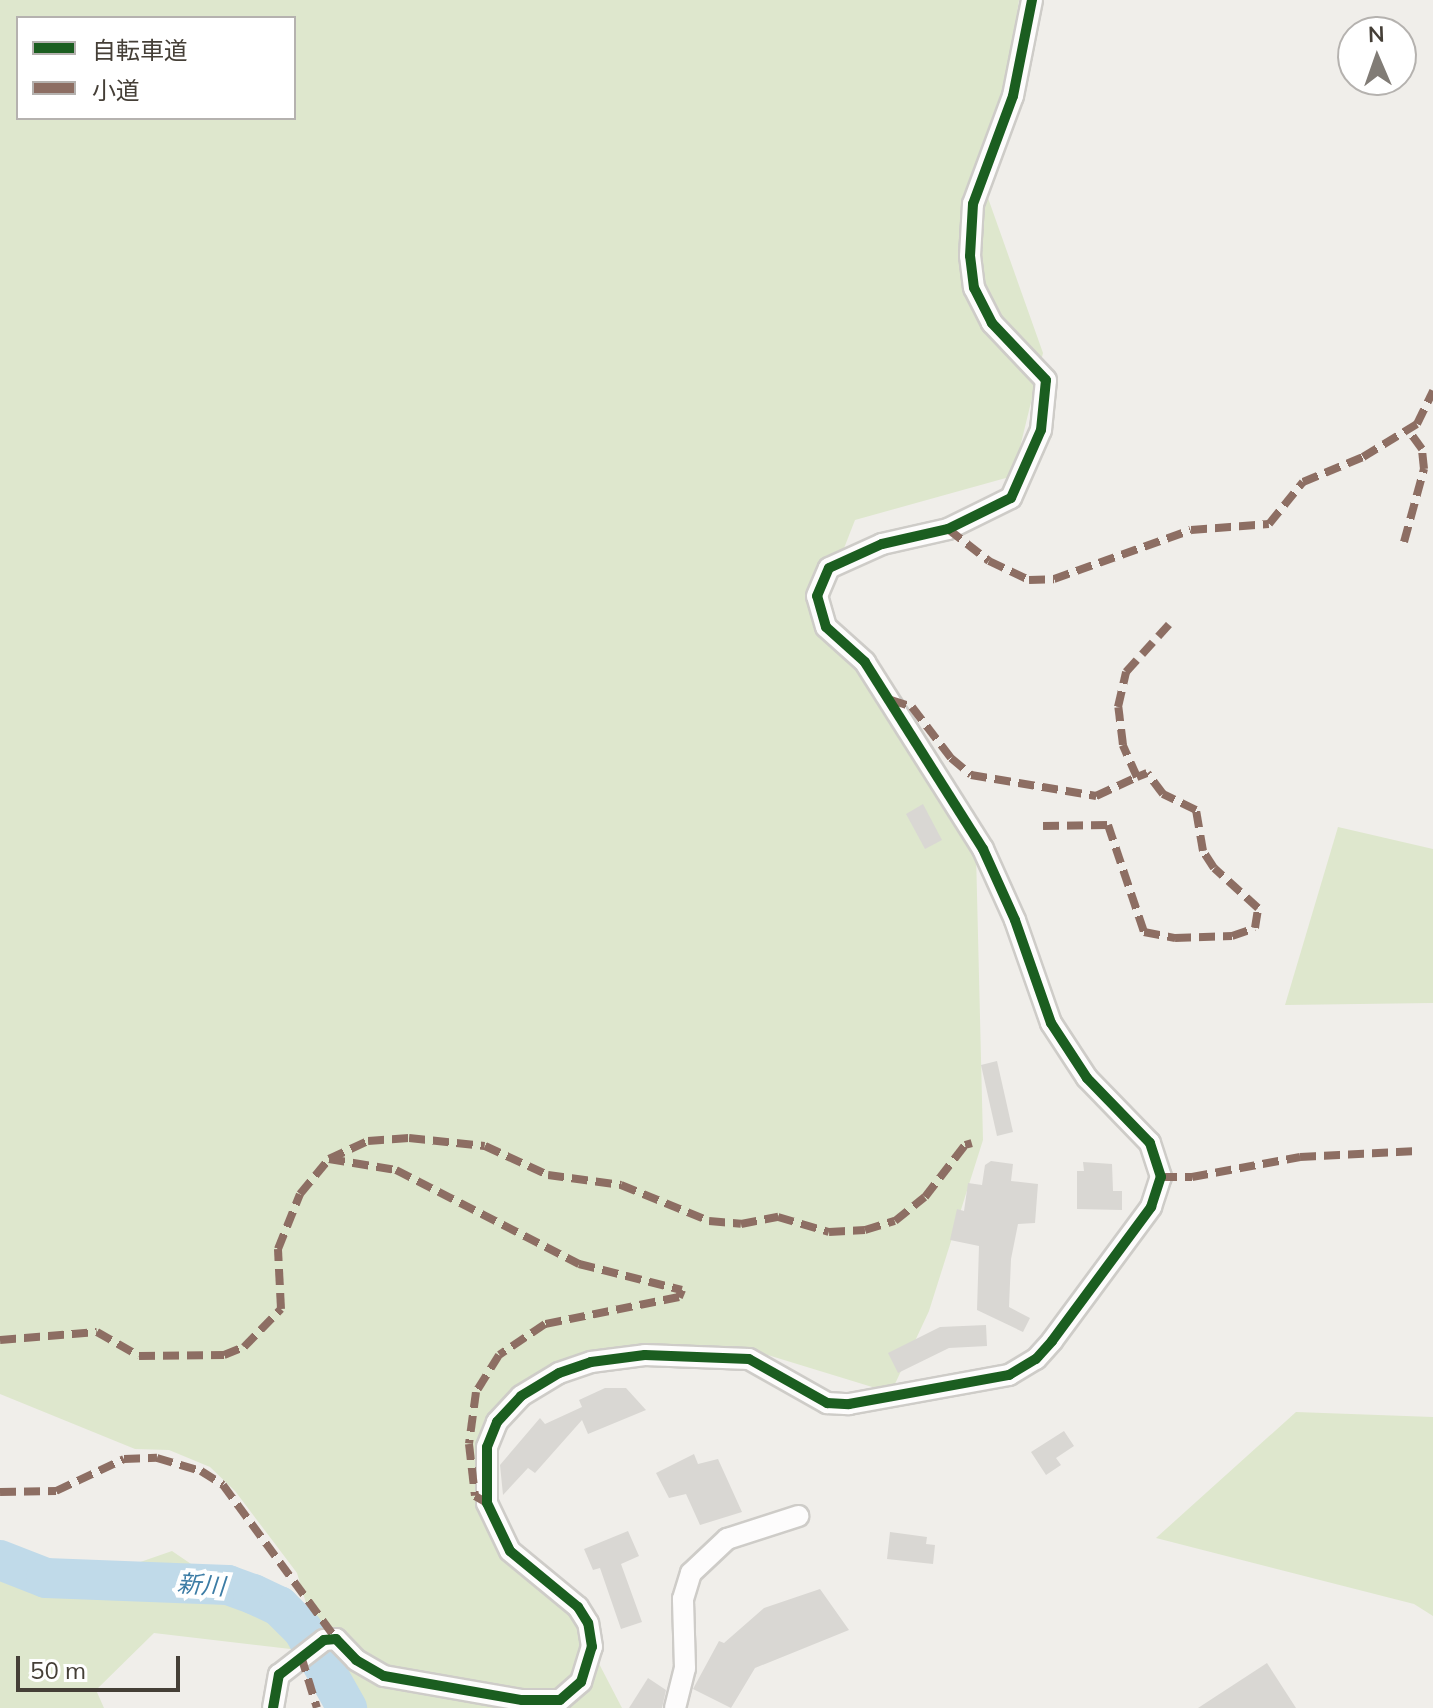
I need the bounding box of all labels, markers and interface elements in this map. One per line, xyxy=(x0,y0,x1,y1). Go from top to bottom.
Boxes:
legend xyxy=(16,16,296,120)
north arrow xyxy=(1337,16,1417,96)
text: N xyxy=(1367,20,1385,48)
text: 自転車道 xyxy=(92,35,188,65)
text: 小道 xyxy=(92,75,140,105)
water label: 新川 xyxy=(176,1569,226,1601)
scale bar xyxy=(20,1640,184,1690)
text: 50 m xyxy=(30,1655,86,1685)

